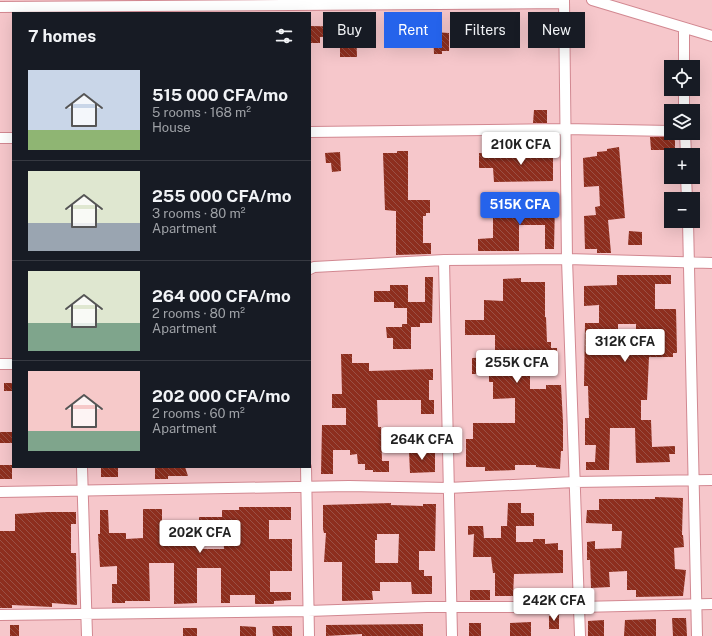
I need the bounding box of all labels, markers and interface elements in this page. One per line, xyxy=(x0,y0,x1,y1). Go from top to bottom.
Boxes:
chip: Buy xyxy=(323,12,376,48)
chip: Rent xyxy=(384,12,442,48)
chip: Filters xyxy=(450,12,520,48)
chip: New xyxy=(528,12,585,48)
icon: filters xyxy=(273,25,295,47)
text: 7 homes xyxy=(28,26,96,46)
map controls xyxy=(664,60,700,228)
button: locate xyxy=(664,60,700,96)
text: 515 000 CFA/mo xyxy=(152,85,288,105)
icon: home xyxy=(60,86,108,134)
button: layers xyxy=(664,104,700,140)
text: 5 rooms · 168 m² xyxy=(152,105,251,120)
text: House xyxy=(152,120,191,135)
pin: 210K CFA xyxy=(480,132,562,166)
text: 210K CFA xyxy=(491,137,551,152)
button: + xyxy=(664,148,700,184)
text: 255 000 CFA/mo xyxy=(152,186,292,206)
icon: home xyxy=(60,187,108,235)
pin: 515K CFA xyxy=(479,192,561,226)
button: − xyxy=(664,192,700,228)
text: 515K CFA xyxy=(489,197,551,212)
text: 3 rooms · 80 m² xyxy=(152,206,245,221)
text: Apartment xyxy=(152,221,217,236)
text: 264 000 CFA/mo xyxy=(152,286,291,306)
icon: home xyxy=(60,287,108,335)
text: 2 rooms · 80 m² xyxy=(152,306,245,321)
text: Apartment xyxy=(152,321,217,336)
pin: 312K CFA xyxy=(584,329,666,363)
text: 312K CFA xyxy=(595,334,655,349)
pin: 255K CFA xyxy=(476,350,558,384)
text: 255K CFA xyxy=(485,355,549,370)
text: 202 000 CFA/mo xyxy=(152,386,290,406)
icon: home xyxy=(60,387,108,435)
text: 2 rooms · 60 m² xyxy=(152,406,245,421)
text: Apartment xyxy=(152,421,217,436)
pin: 264K CFA xyxy=(381,427,463,461)
text: 264K CFA xyxy=(390,432,454,447)
pin: 202K CFA xyxy=(159,520,241,554)
text: 202K CFA xyxy=(168,525,232,540)
pin: 242K CFA xyxy=(513,588,595,622)
text: 242K CFA xyxy=(522,593,586,608)

